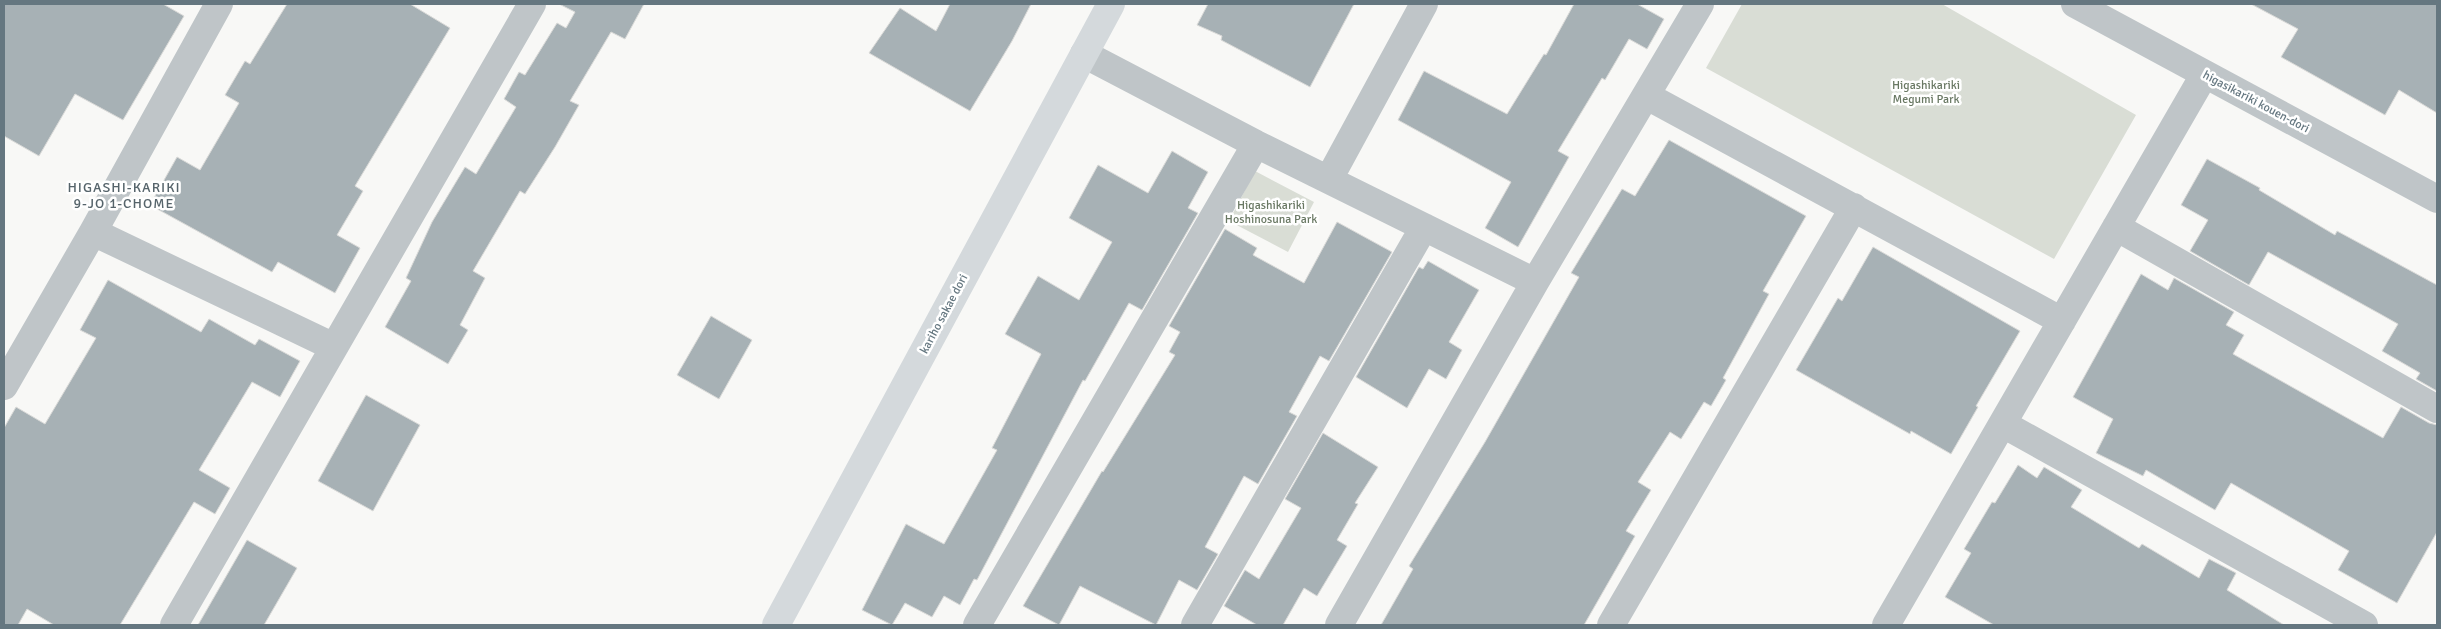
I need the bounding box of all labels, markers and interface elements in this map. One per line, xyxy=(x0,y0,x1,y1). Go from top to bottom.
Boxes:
street label: higasikariki kouen-dori xyxy=(2200,68,2312,136)
park label: Higashikariki Megumi Park xyxy=(1892,78,1960,107)
district label: HIGASHI-KARIKI 9-JO 1-CHOME xyxy=(67,179,181,212)
park label: Higashikariki Hoshinosuna Park xyxy=(1225,198,1317,227)
street label: kariho sakae dori xyxy=(917,272,971,356)

